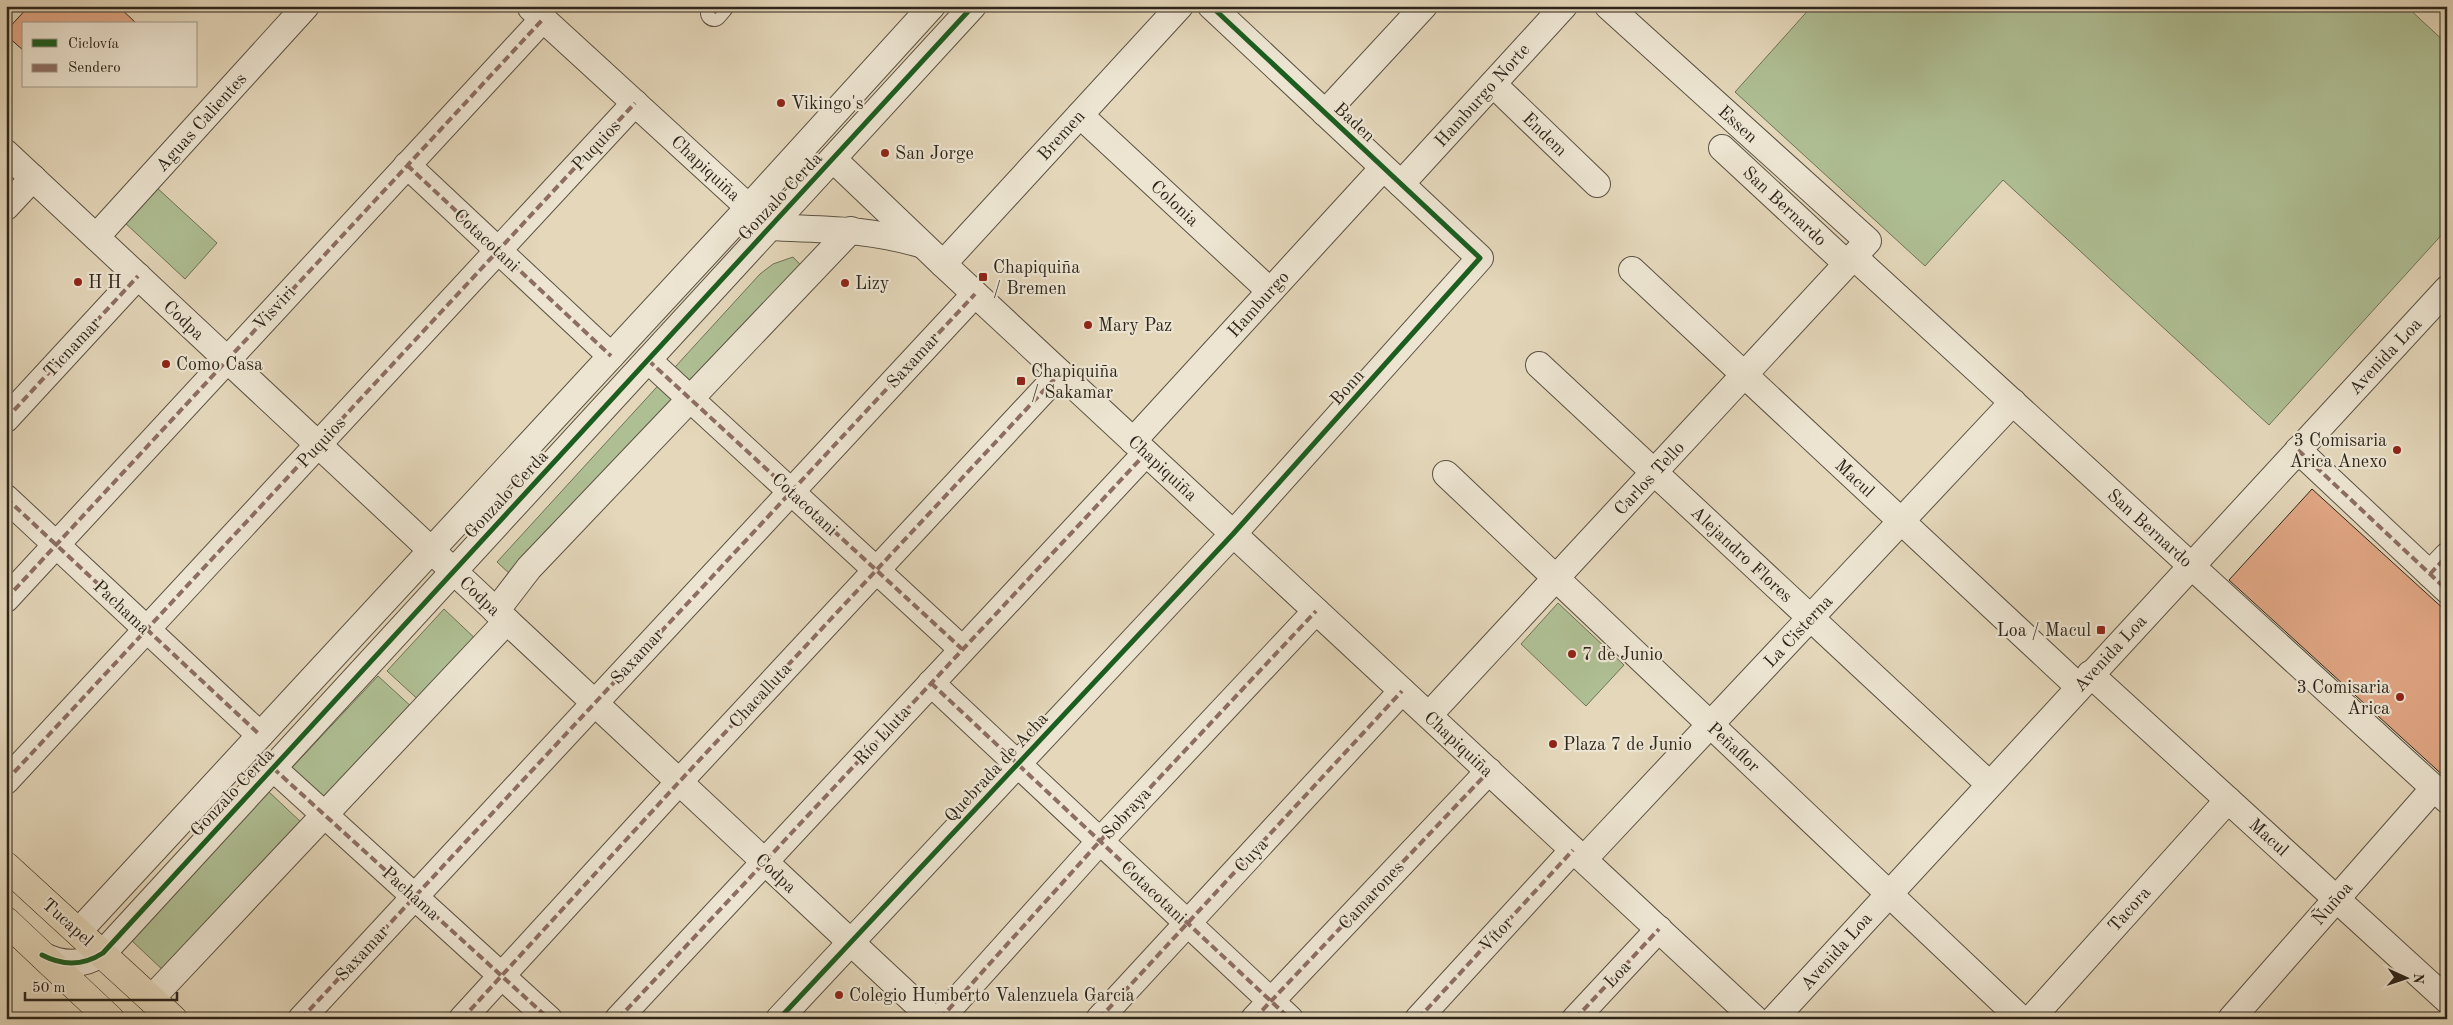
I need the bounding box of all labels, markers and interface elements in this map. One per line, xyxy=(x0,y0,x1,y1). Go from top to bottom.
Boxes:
legend xyxy=(22,22,198,88)
text: Ciclovía xyxy=(68,37,120,52)
street label: Hamburgo Norte xyxy=(1432,41,1534,151)
text: Sendero xyxy=(68,61,121,76)
street label: Aguas Calientes xyxy=(153,70,251,175)
place label: Vikingo's xyxy=(791,95,864,113)
marker: Vikingo's xyxy=(775,97,787,109)
street label: Baden xyxy=(1330,100,1378,146)
street label: Essen xyxy=(1714,103,1761,147)
street label: Bremen xyxy=(1035,107,1089,164)
street label: Endem xyxy=(1519,109,1570,160)
street label: Puquios xyxy=(569,117,625,175)
street label: Chapiquiña xyxy=(667,132,743,205)
place label: San Jorge xyxy=(895,145,974,163)
marker: San Jorge xyxy=(879,147,891,159)
street label: Gonzalo Cerda xyxy=(736,149,826,244)
street label: San Bernardo xyxy=(1739,164,1830,250)
street label: Colonia xyxy=(1147,177,1202,230)
street label: Cotacotani xyxy=(450,206,523,276)
place label: Chapiquiña / Bremen xyxy=(993,259,1080,298)
street label: Hamburgo xyxy=(1225,268,1293,341)
marker: Chapiquiña / Bremen xyxy=(977,271,989,283)
place label: H H xyxy=(88,274,121,292)
place label: Lizy xyxy=(855,275,890,293)
marker: H H xyxy=(72,276,84,288)
marker: Lizy xyxy=(839,277,851,289)
street label: Visviri xyxy=(250,283,299,334)
street label: Codpa xyxy=(159,298,207,344)
street label: Ticnamar xyxy=(41,314,105,381)
street label: Avenida Loa xyxy=(2346,315,2426,398)
place label: Mary Paz xyxy=(1098,317,1172,335)
marker: Mary Paz xyxy=(1082,319,1094,331)
street label: Saxamar xyxy=(884,329,944,392)
place label: Como Casa xyxy=(176,356,263,374)
marker: Como Casa xyxy=(160,358,172,370)
place label: Chapiquiña / Sakamar xyxy=(1031,363,1118,402)
street label: Bonn xyxy=(1327,366,1368,409)
marker: Chapiquiña / Sakamar xyxy=(1015,375,1027,387)
street label: Puquios xyxy=(294,414,350,472)
street label: Chapiquiña xyxy=(1124,432,1200,505)
place label: 3 Comisaria Arica Anexo xyxy=(2290,432,2387,471)
street label: Carlos Tello xyxy=(1611,438,1688,519)
marker: 3 Comisaria Arica Anexo xyxy=(2391,444,2403,456)
street label: Gonzalo Cerda xyxy=(462,447,552,542)
street label: Macul xyxy=(1831,456,1877,501)
street label: Cotacotani xyxy=(768,470,841,540)
street label: San Bernardo xyxy=(2103,486,2195,571)
street label: Alejandro Flores xyxy=(1687,503,1796,606)
street label: Codpa xyxy=(455,574,503,620)
street label: Pachama xyxy=(90,577,153,638)
street label: La Cisterna xyxy=(1761,592,1837,671)
street label: Avenida Loa xyxy=(2071,612,2151,695)
place label: Loa / Macul xyxy=(1997,622,2091,640)
marker: Loa / Macul xyxy=(2095,624,2107,636)
street label: Saxamar xyxy=(608,625,668,688)
place label: 7 de Junio xyxy=(1582,646,1663,664)
marker: 7 de Junio xyxy=(1566,648,1578,660)
street label: Chacalluta xyxy=(726,659,795,732)
place label: 3 Comisaria Arica xyxy=(2297,679,2390,718)
marker: 3 Comisaria Arica xyxy=(2394,691,2406,703)
street label: Río Lluta xyxy=(851,703,914,769)
street label: Chapiquiña xyxy=(1420,708,1496,781)
street label: Quebrada de Acha xyxy=(942,709,1052,826)
street label: Peñaflor xyxy=(1704,719,1763,777)
place label: Plaza 7 de Junio xyxy=(1563,736,1692,754)
marker: Plaza 7 de Junio xyxy=(1547,738,1559,750)
street label: Gonzalo Cerda xyxy=(188,745,278,840)
street label: Sobraya xyxy=(1099,784,1155,843)
street label: Macul xyxy=(2245,816,2292,860)
street label: Cuya xyxy=(1232,835,1272,876)
street label: Codpa xyxy=(751,851,799,897)
street label: Cotacotani xyxy=(1117,858,1190,928)
street label: Camarones xyxy=(1336,858,1408,933)
street label: Pachama xyxy=(378,864,442,924)
street label: Ñuñoa xyxy=(2305,875,2356,929)
street label: Tacora xyxy=(2105,884,2155,936)
street label: Tucapel xyxy=(38,895,96,950)
street label: Avenida Loa xyxy=(1797,909,1876,994)
street label: Vítor xyxy=(1476,913,1518,956)
street label: Saxamar xyxy=(333,922,393,985)
north arrow xyxy=(2380,952,2430,1002)
street label: Loa xyxy=(1601,958,1635,992)
scale bar xyxy=(25,970,178,1002)
text: N xyxy=(2411,973,2425,985)
text: 50 m xyxy=(32,981,66,996)
place label: Colegio Humberto Valenzuela Garcia xyxy=(849,987,1135,1005)
marker: Colegio Humberto Valenzuela Garcia xyxy=(833,989,845,1001)

